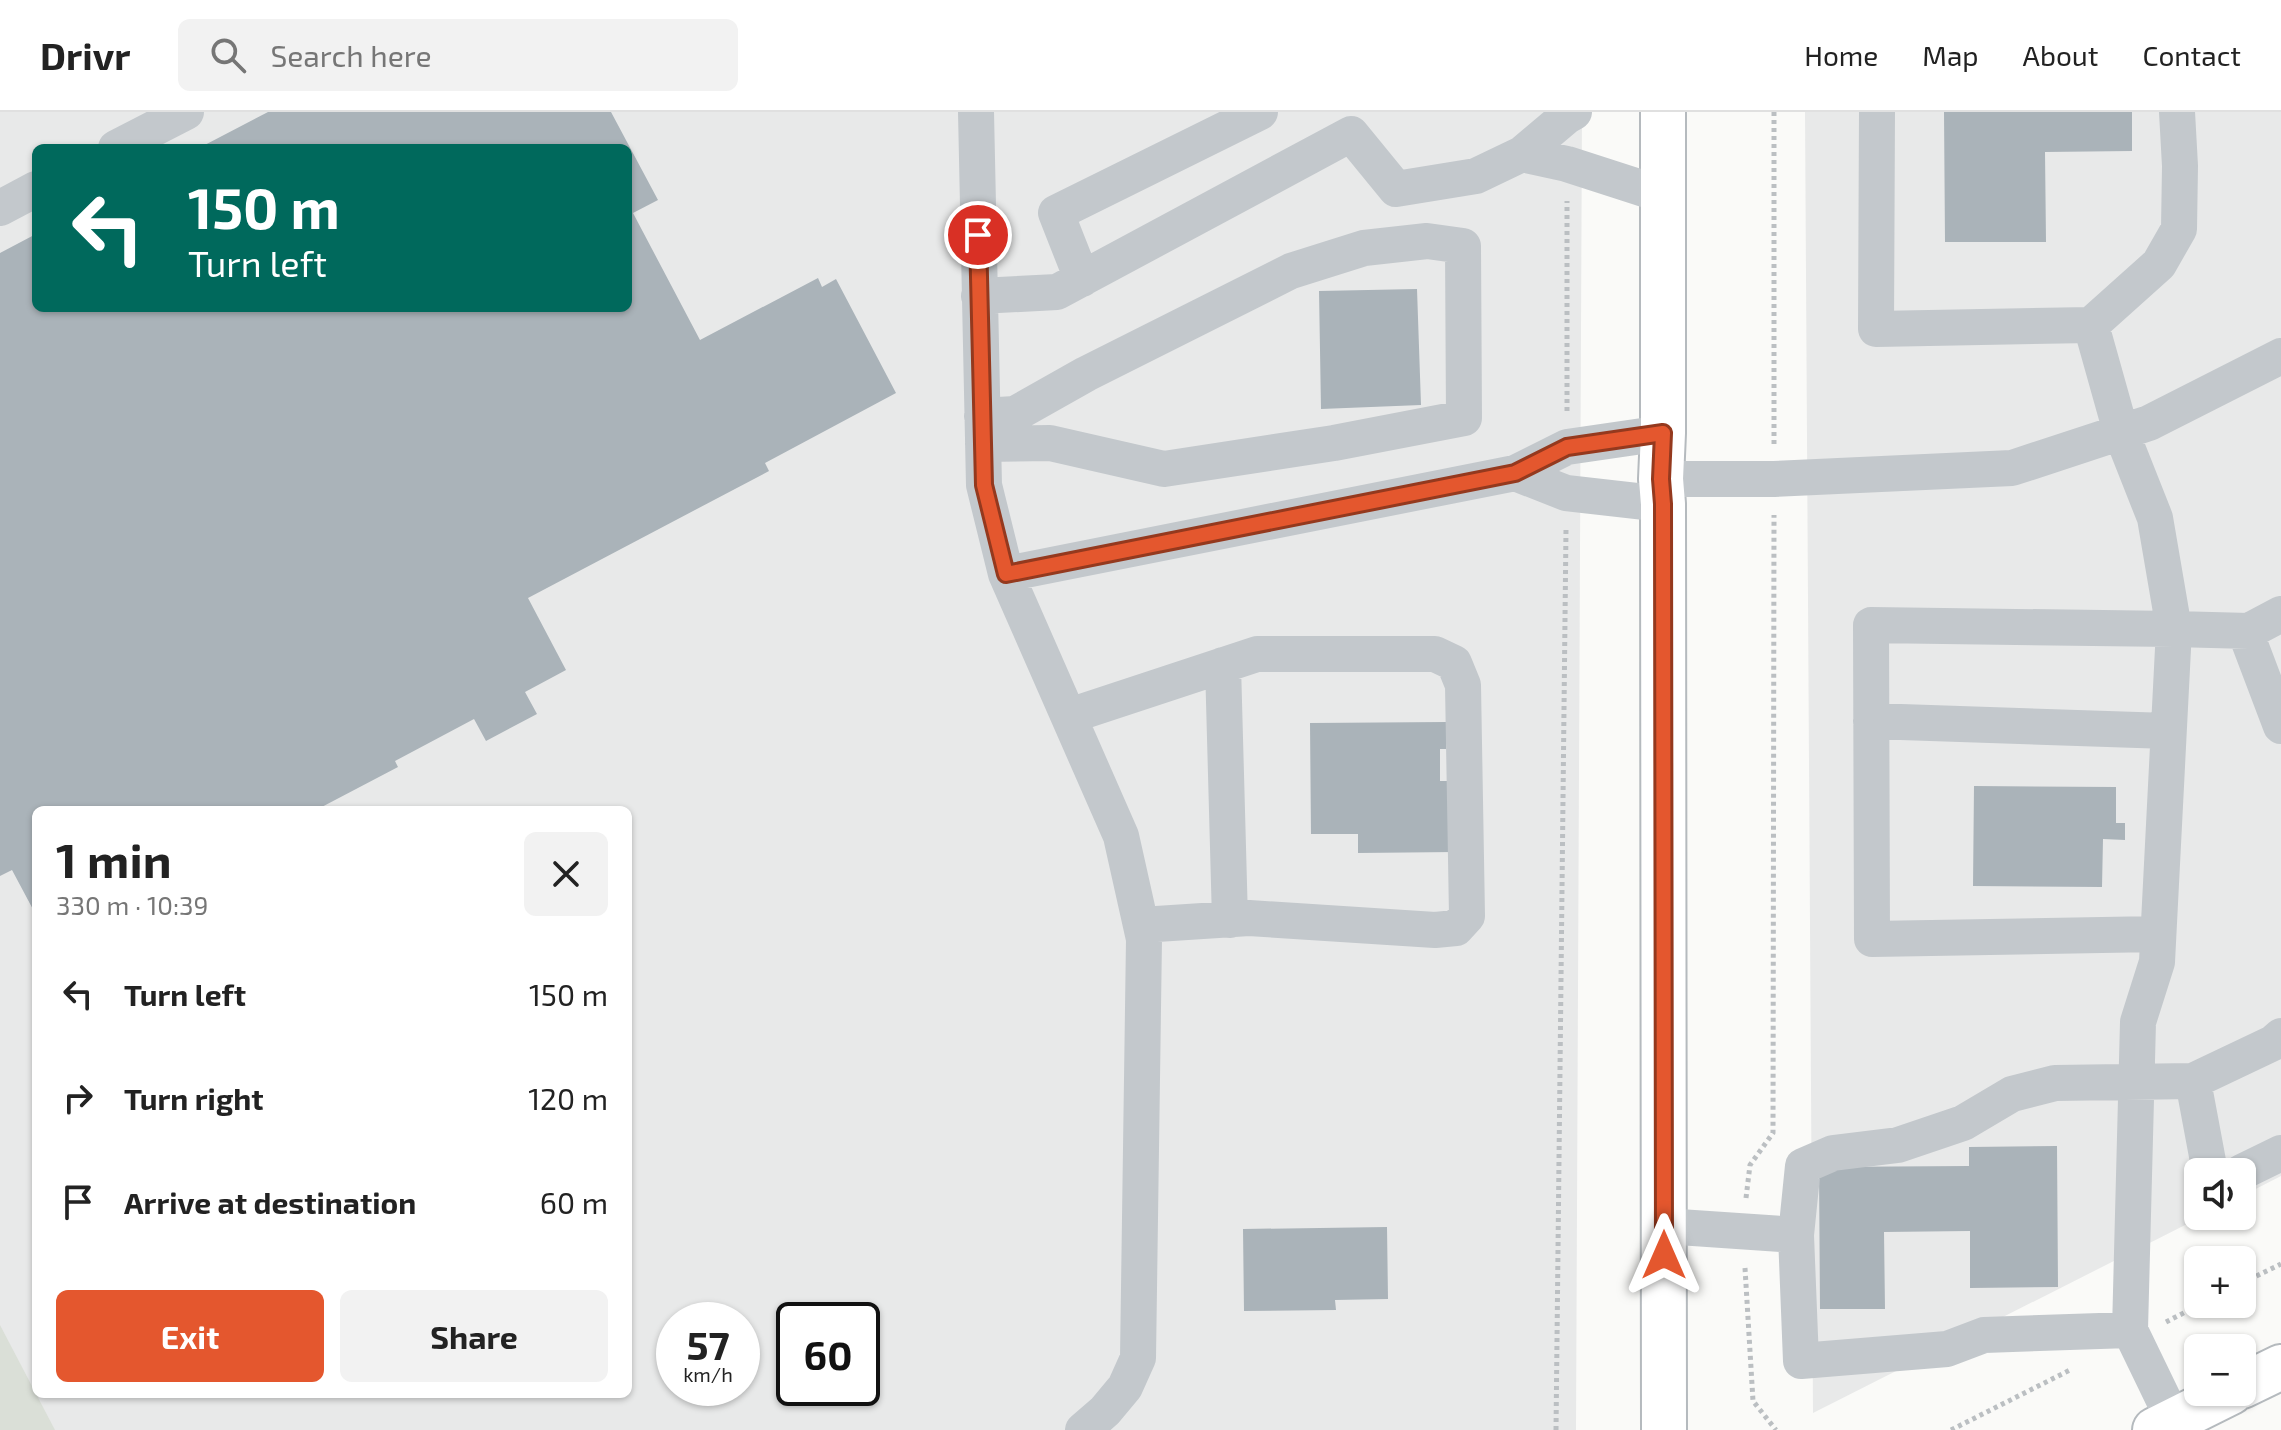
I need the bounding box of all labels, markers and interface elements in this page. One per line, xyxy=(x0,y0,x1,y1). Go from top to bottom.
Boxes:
search box xyxy=(178,19,738,91)
text: Drivr xyxy=(40,32,130,78)
icon: search xyxy=(206,33,250,77)
text: Search here xyxy=(270,37,432,73)
text: Home xyxy=(1804,38,1878,72)
text: Map xyxy=(1922,38,1979,72)
text: About xyxy=(2023,38,2098,72)
text: Contact xyxy=(2142,38,2241,72)
text: 150 m xyxy=(188,173,340,240)
icon: left xyxy=(56,176,160,280)
pin xyxy=(944,201,1012,269)
icon: arrive xyxy=(956,213,1000,257)
text: Turn left xyxy=(188,241,327,284)
text: 1 min xyxy=(56,830,172,888)
button: close xyxy=(524,832,608,916)
text: 330 m · 10:39 xyxy=(56,889,208,920)
icon: left xyxy=(56,972,100,1016)
text: Turn left xyxy=(124,976,246,1012)
text: 150 m xyxy=(529,976,608,1012)
icon: right xyxy=(56,1076,100,1120)
text: Turn right xyxy=(124,1080,264,1116)
text: 120 m xyxy=(528,1080,608,1116)
map controls xyxy=(2184,1158,2256,1406)
button: sound xyxy=(2184,1158,2256,1230)
icon: arrive xyxy=(56,1180,100,1224)
text: Arrive at destination xyxy=(124,1184,416,1220)
text: 60 m xyxy=(540,1184,608,1220)
position arrow xyxy=(1622,1213,1706,1297)
button: + xyxy=(2184,1246,2256,1318)
button: Exit xyxy=(56,1290,324,1382)
button: Share xyxy=(340,1290,608,1382)
speed limit sign: 60 xyxy=(776,1302,880,1406)
text: 57 xyxy=(686,1320,730,1368)
button: − xyxy=(2184,1334,2256,1406)
text: km/h xyxy=(683,1362,733,1386)

